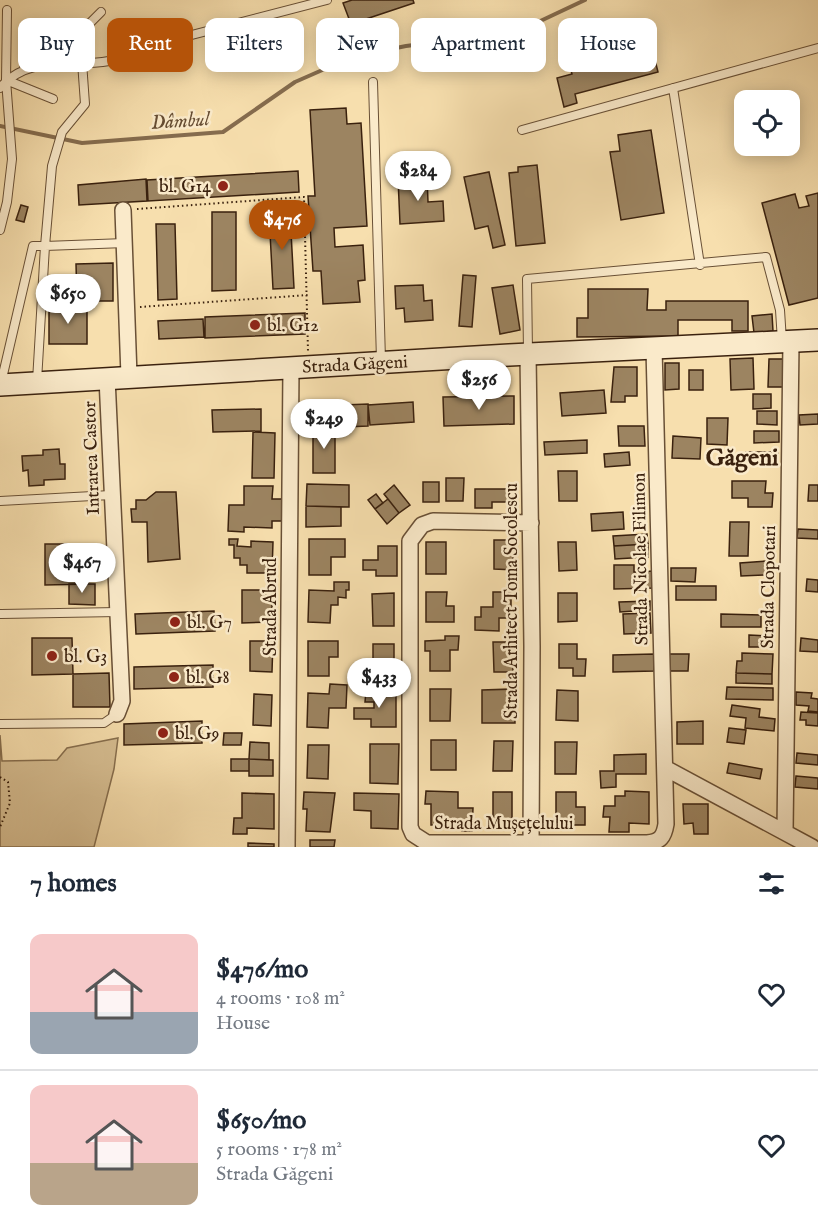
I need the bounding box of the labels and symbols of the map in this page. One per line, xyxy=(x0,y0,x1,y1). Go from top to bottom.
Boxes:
water label: Dâmbul xyxy=(150,107,212,136)
pin: $284 xyxy=(382,151,454,202)
place label: bl. G14 xyxy=(159,176,211,199)
marker: bl. G14 xyxy=(216,179,230,193)
pin: $476 xyxy=(246,200,318,251)
pin: $650 xyxy=(32,274,104,325)
place label: bl. G12 xyxy=(267,315,319,338)
marker: bl. G12 xyxy=(248,318,262,332)
street label: Strada Găgeni xyxy=(302,351,409,380)
pin: $256 xyxy=(443,360,515,411)
pin: $249 xyxy=(288,399,360,450)
street label: Intrarea Castor xyxy=(79,400,106,515)
district label: Găgeni xyxy=(706,443,779,474)
street label: Strada Nicolae Filimon xyxy=(628,472,655,645)
street label: Strada Arhitect Toma Socolescu xyxy=(501,483,524,719)
street label: Strada Clopotari xyxy=(757,525,782,649)
pin: $467 xyxy=(46,543,118,594)
street label: Strada Abrud xyxy=(260,557,283,656)
place label: bl. G7 xyxy=(187,612,232,635)
marker: bl. G7 xyxy=(168,615,182,629)
place label: bl. G3 xyxy=(64,646,107,669)
marker: bl. G3 xyxy=(45,649,59,663)
pin: $433 xyxy=(343,658,415,709)
place label: bl. G8 xyxy=(186,667,230,690)
marker: bl. G8 xyxy=(167,670,181,684)
place label: bl. G9 xyxy=(175,723,219,746)
marker: bl. G9 xyxy=(156,726,170,740)
street label: Strada Mușețelului xyxy=(434,813,574,836)

